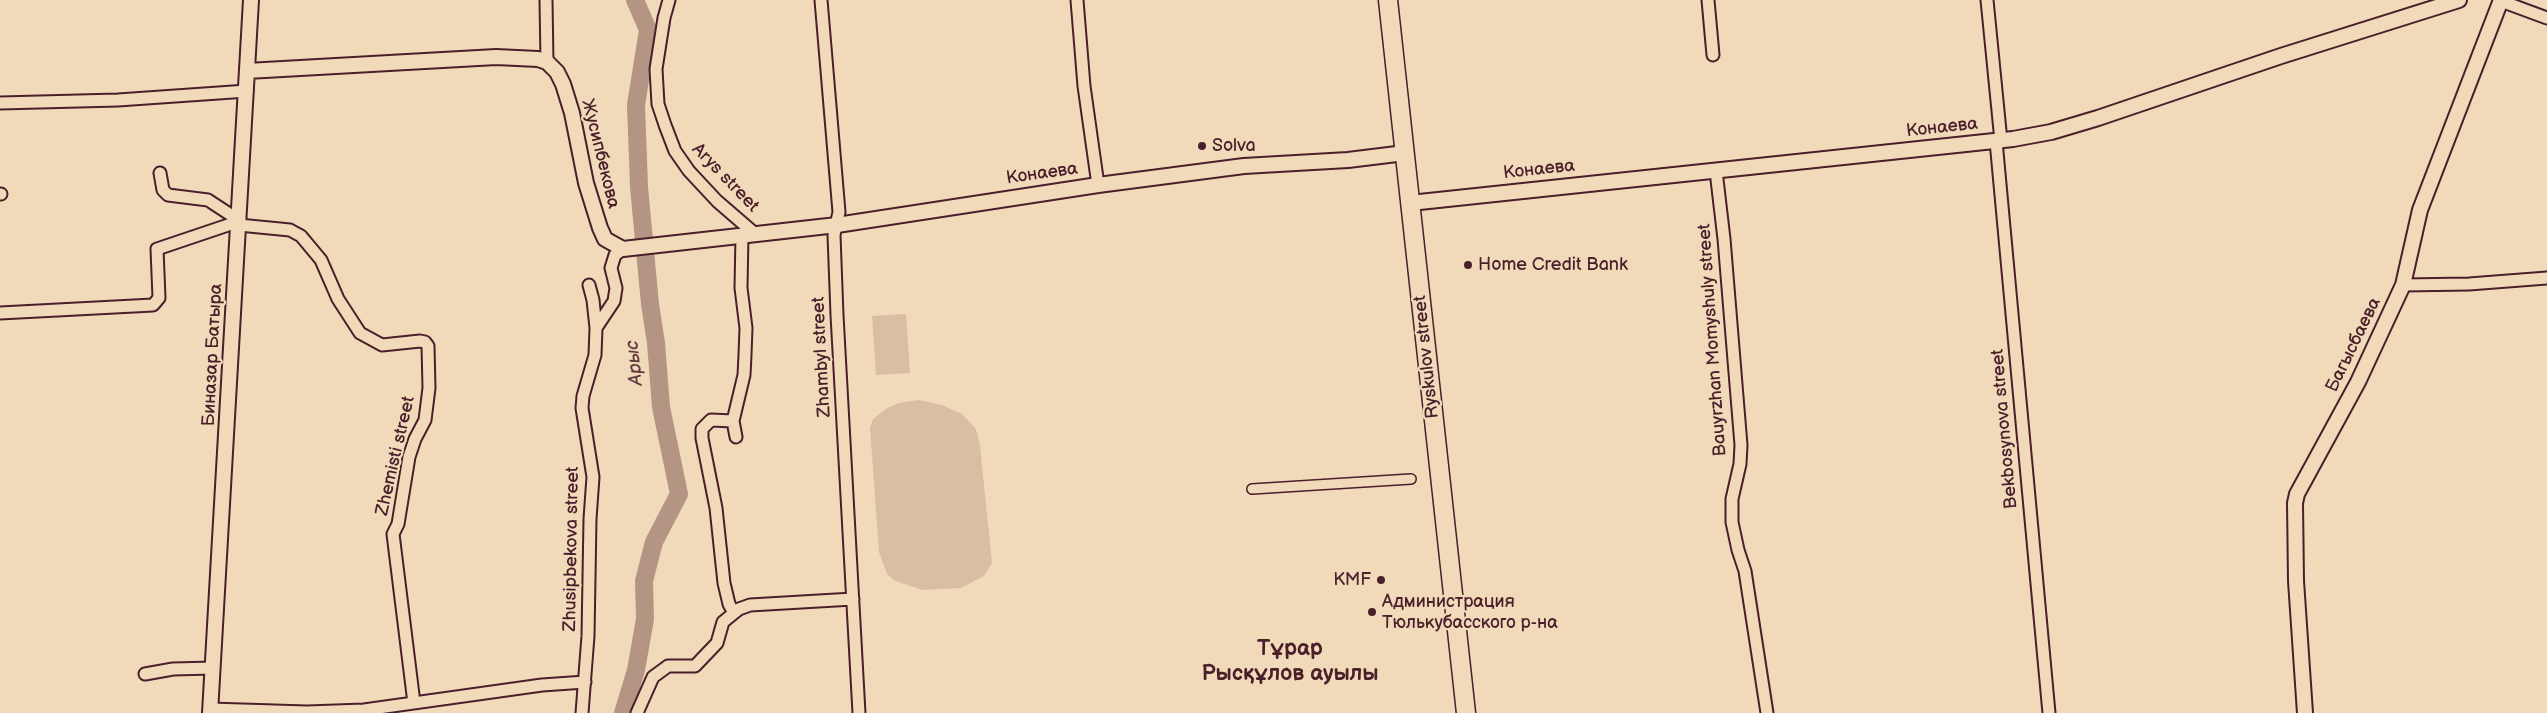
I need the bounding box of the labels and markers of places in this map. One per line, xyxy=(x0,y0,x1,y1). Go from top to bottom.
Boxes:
place label: Solva xyxy=(1212,135,1256,157)
marker: Solva xyxy=(1196,140,1208,152)
place label: Home Credit Bank xyxy=(1478,254,1628,276)
marker: Home Credit Bank xyxy=(1462,259,1474,271)
place label: KMF xyxy=(1333,569,1371,591)
marker: KMF xyxy=(1375,574,1387,586)
place label: Администрация Тюлькубасского р-на xyxy=(1382,591,1558,634)
marker: Администрация Тюлькубасского р-на xyxy=(1366,606,1378,618)

